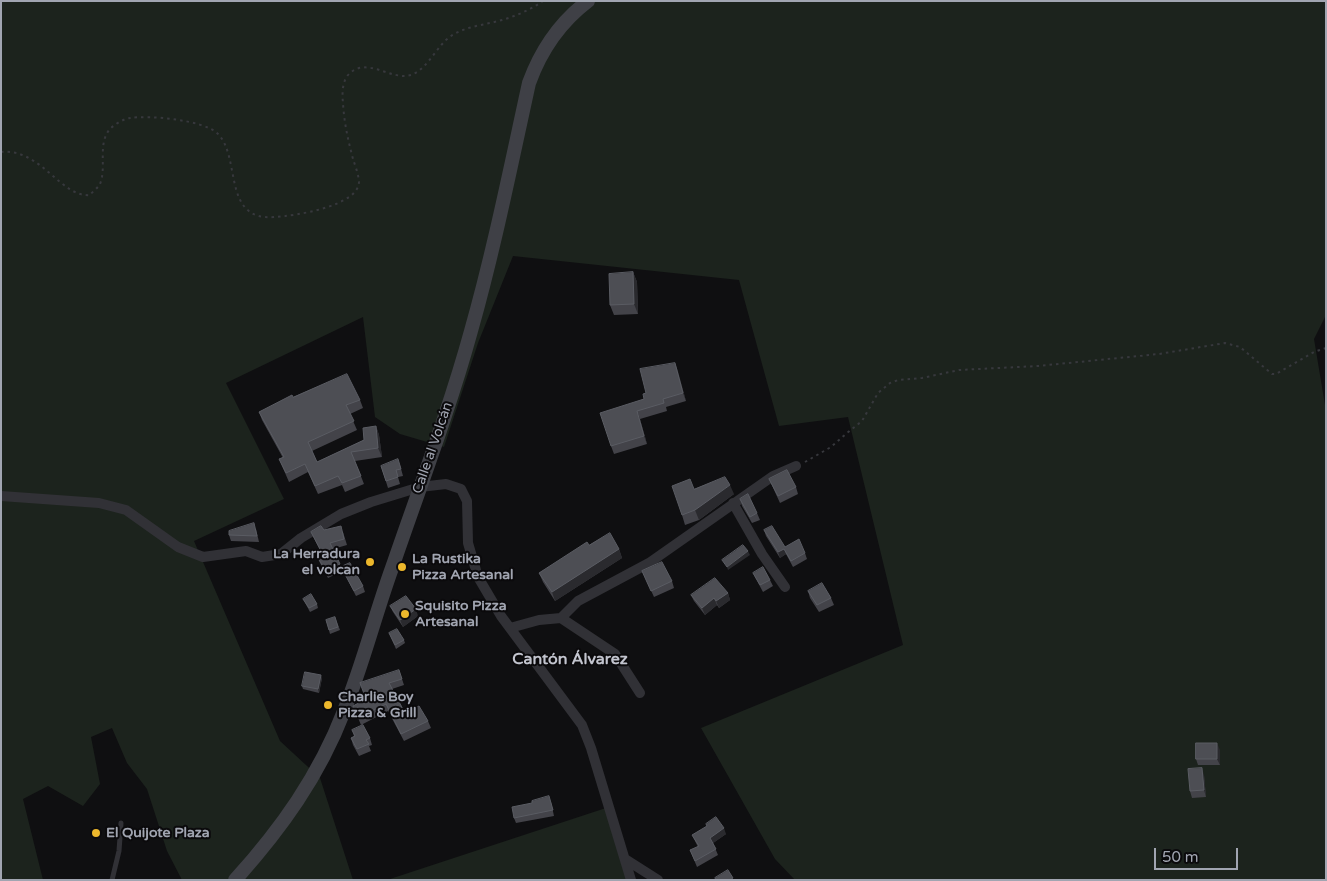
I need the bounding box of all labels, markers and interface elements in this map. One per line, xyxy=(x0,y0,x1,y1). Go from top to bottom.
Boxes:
street label: Calle al Volcán xyxy=(409,400,457,496)
place label: La Herradura el volcan xyxy=(273,546,360,578)
place label: La Rustika Pizza Artesanal xyxy=(412,551,514,584)
marker: La Herradura el volcan xyxy=(364,556,376,568)
marker: La Rustika Pizza Artesanal xyxy=(396,561,408,573)
place label: Squisito Pizza Artesanal xyxy=(415,598,507,630)
marker: Squisito Pizza Artesanal xyxy=(399,608,411,620)
district label: Cantón Álvarez xyxy=(512,650,628,670)
place label: Charlie Boy Pizza & Grill xyxy=(338,689,417,722)
marker: Charlie Boy Pizza & Grill xyxy=(322,699,334,711)
place label: El Quijote Plaza xyxy=(106,825,210,841)
marker: El Quijote Plaza xyxy=(90,827,102,839)
scale bar xyxy=(1157,838,1241,870)
text: 50 m xyxy=(1162,848,1199,866)

